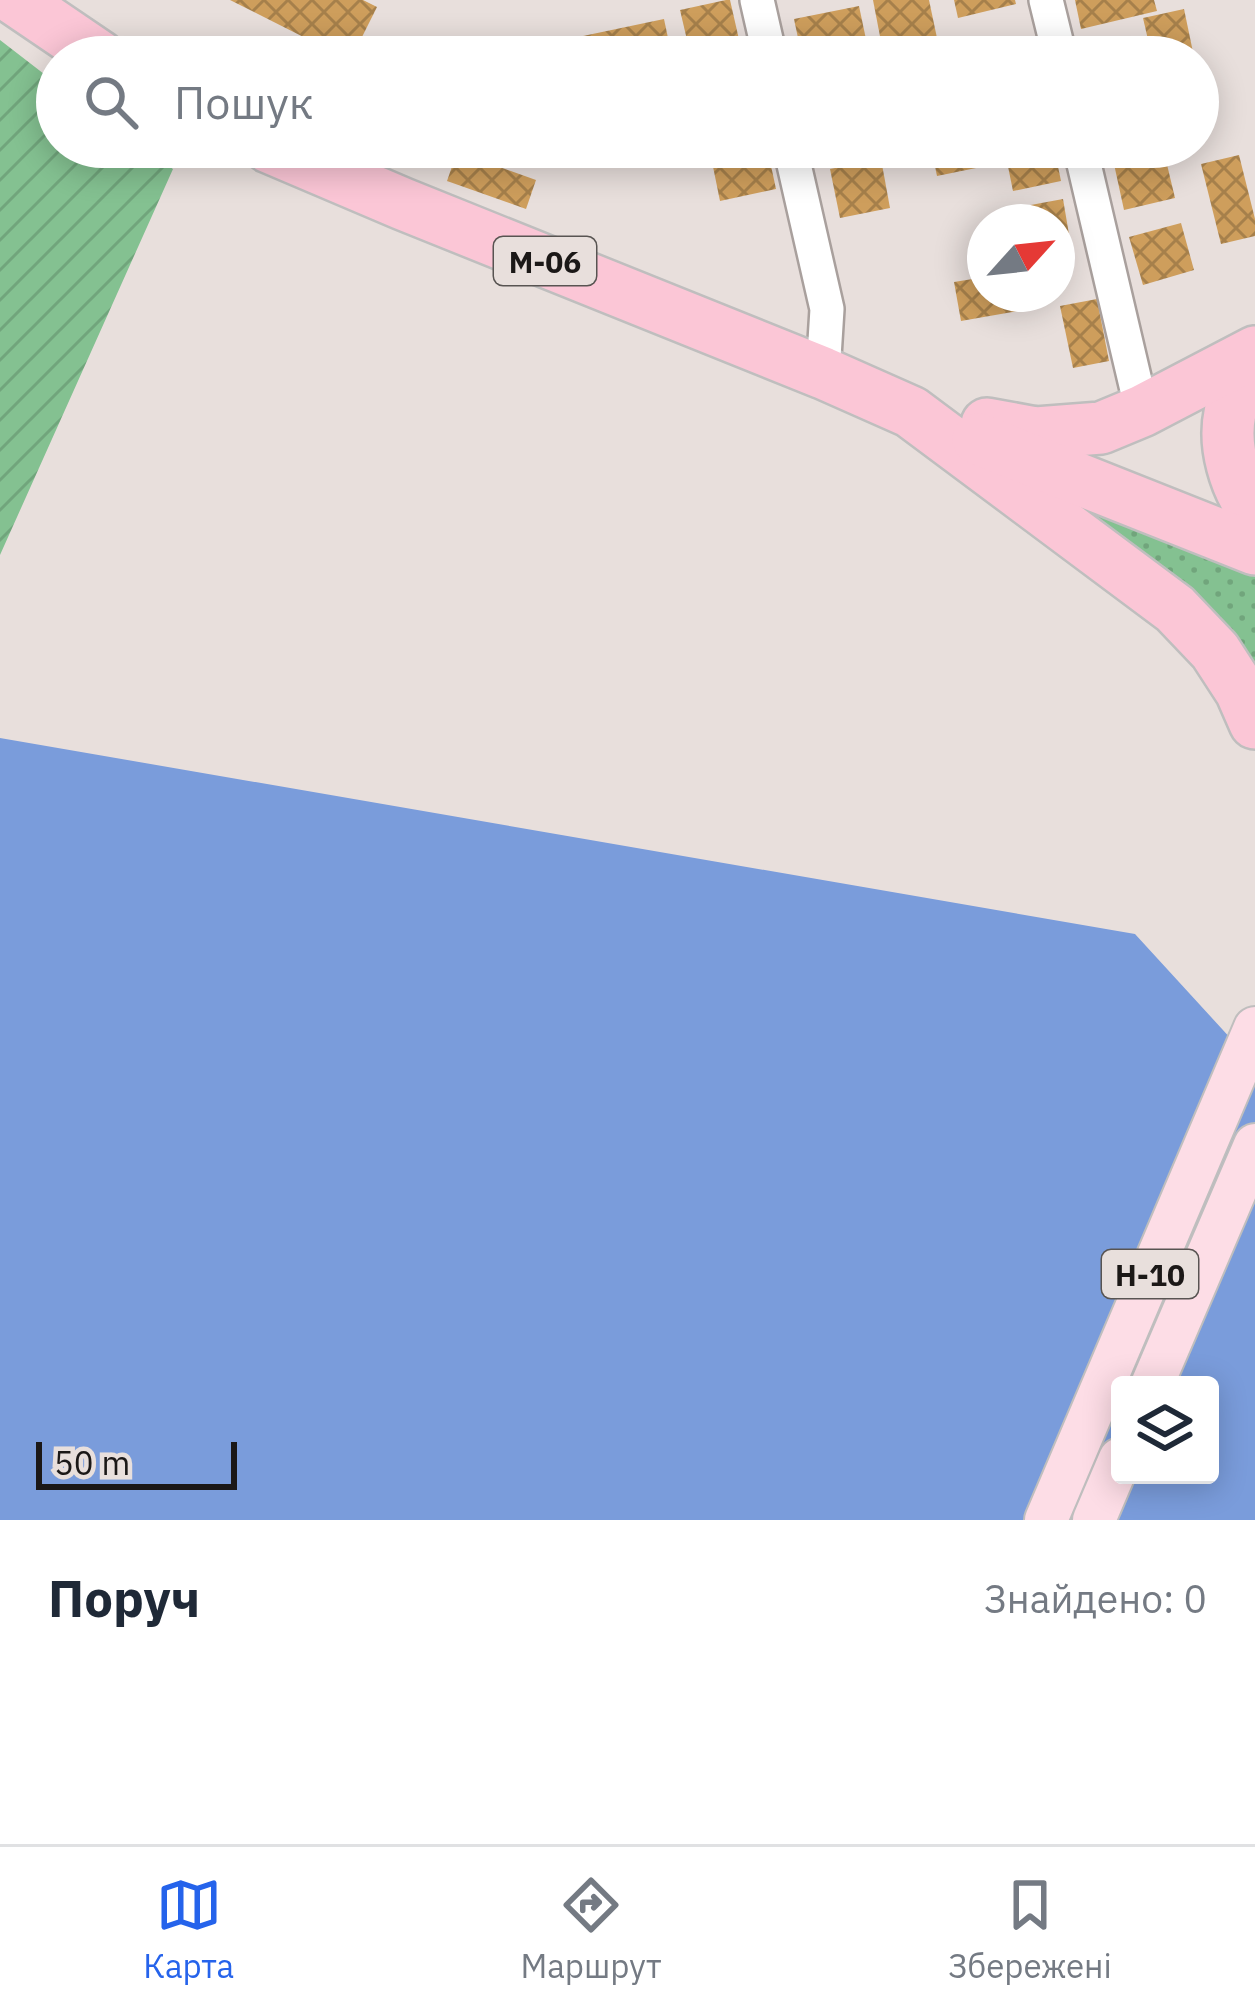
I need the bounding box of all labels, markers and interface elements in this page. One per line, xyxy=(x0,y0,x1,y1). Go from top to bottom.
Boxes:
search box xyxy=(36,36,1219,168)
icon: search xyxy=(78,69,144,135)
text: Пошук xyxy=(174,73,314,131)
north arrow xyxy=(967,204,1075,312)
road number: М-06 xyxy=(494,237,596,285)
road number: Н-10 xyxy=(1102,1250,1198,1298)
map controls xyxy=(1111,1376,1219,1484)
button: layers xyxy=(1111,1376,1219,1484)
scale bar xyxy=(36,1436,237,1489)
text: 50 m xyxy=(54,1441,130,1484)
text: Поруч xyxy=(48,1565,200,1631)
text: Знайдено: 0 xyxy=(984,1573,1207,1624)
tab: Карта xyxy=(143,1872,234,1987)
tab: Маршрут xyxy=(520,1872,662,1987)
tab: Збережені xyxy=(948,1872,1112,1987)

